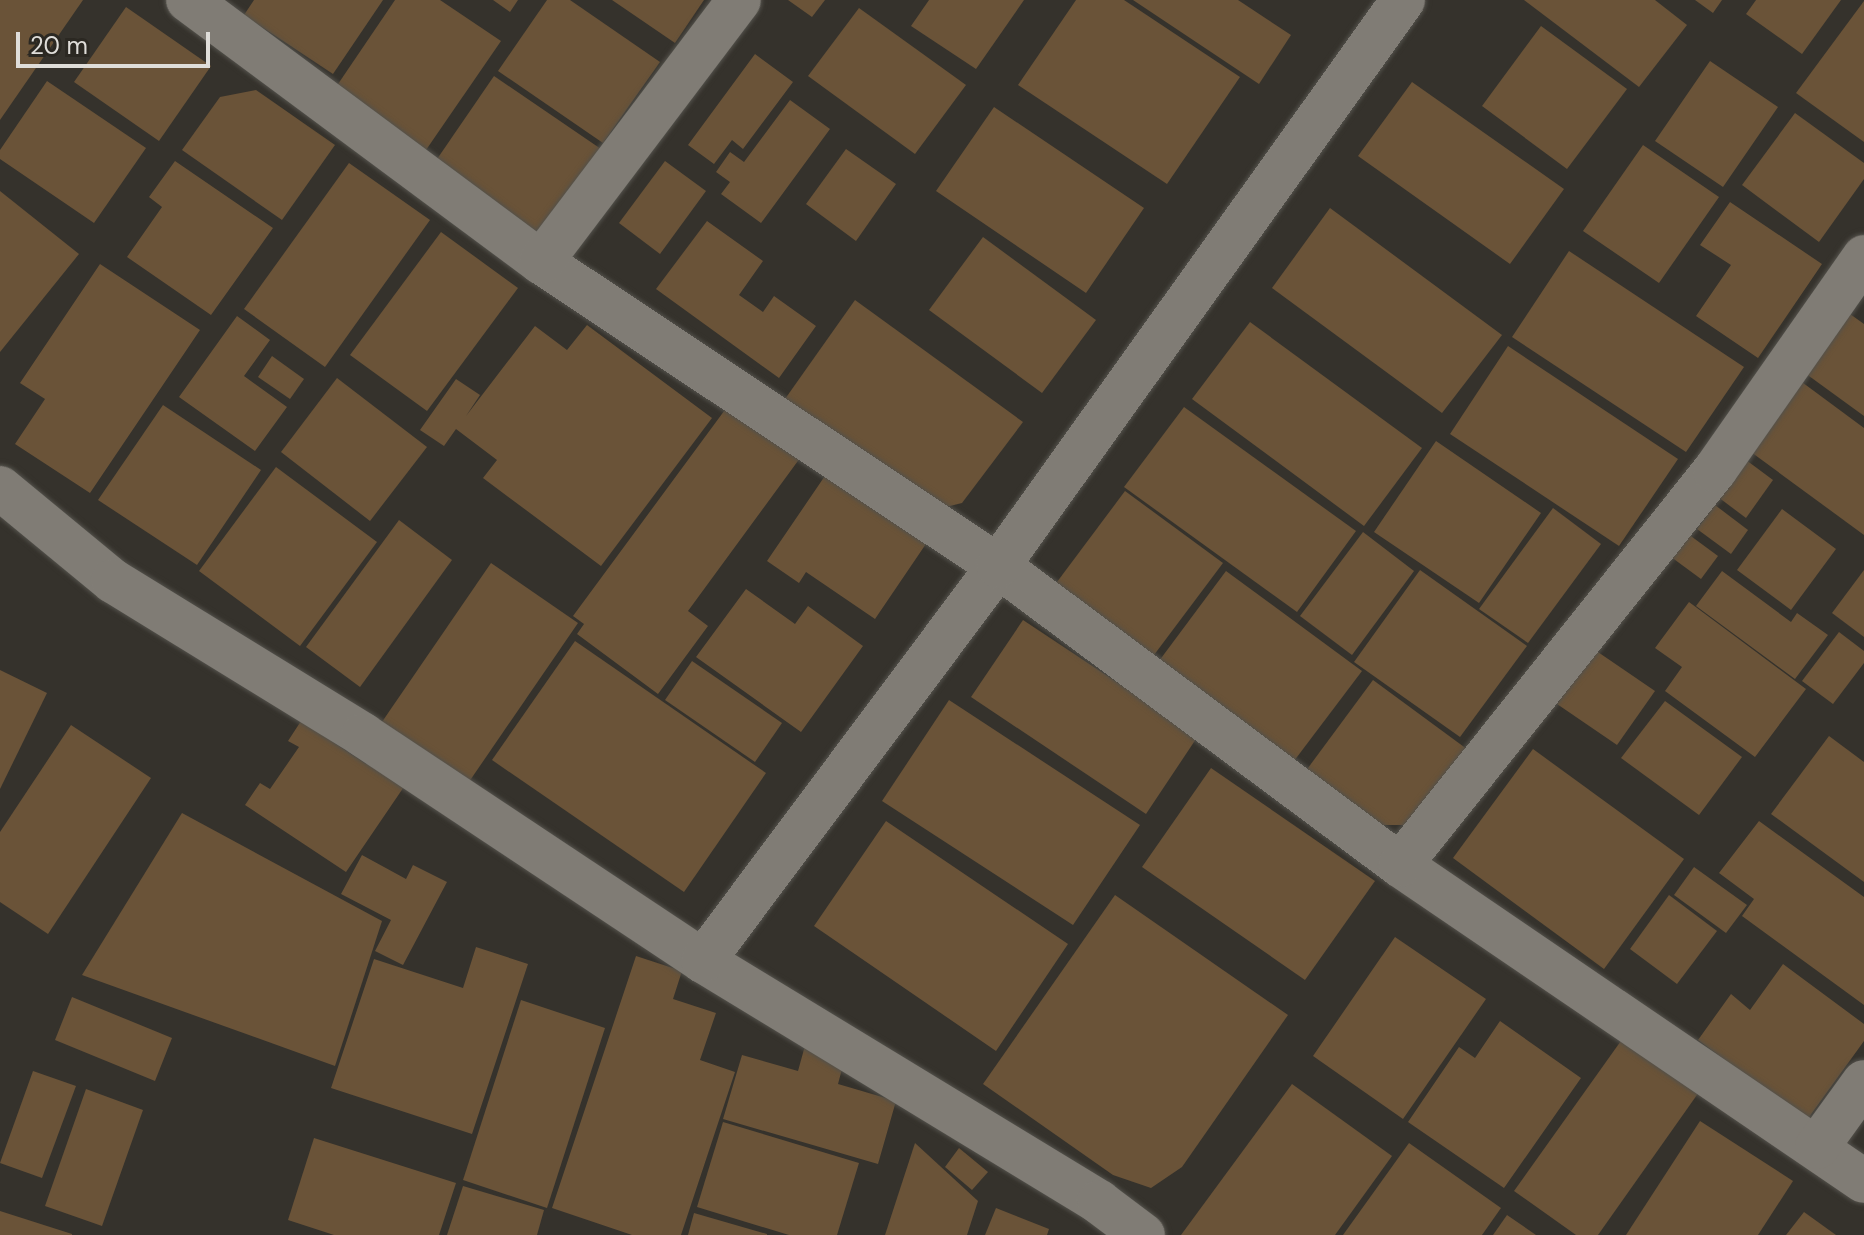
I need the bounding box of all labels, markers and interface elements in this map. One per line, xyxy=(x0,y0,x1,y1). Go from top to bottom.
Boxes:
scale bar xyxy=(20,16,214,66)
text: 20 m xyxy=(30,30,88,61)

